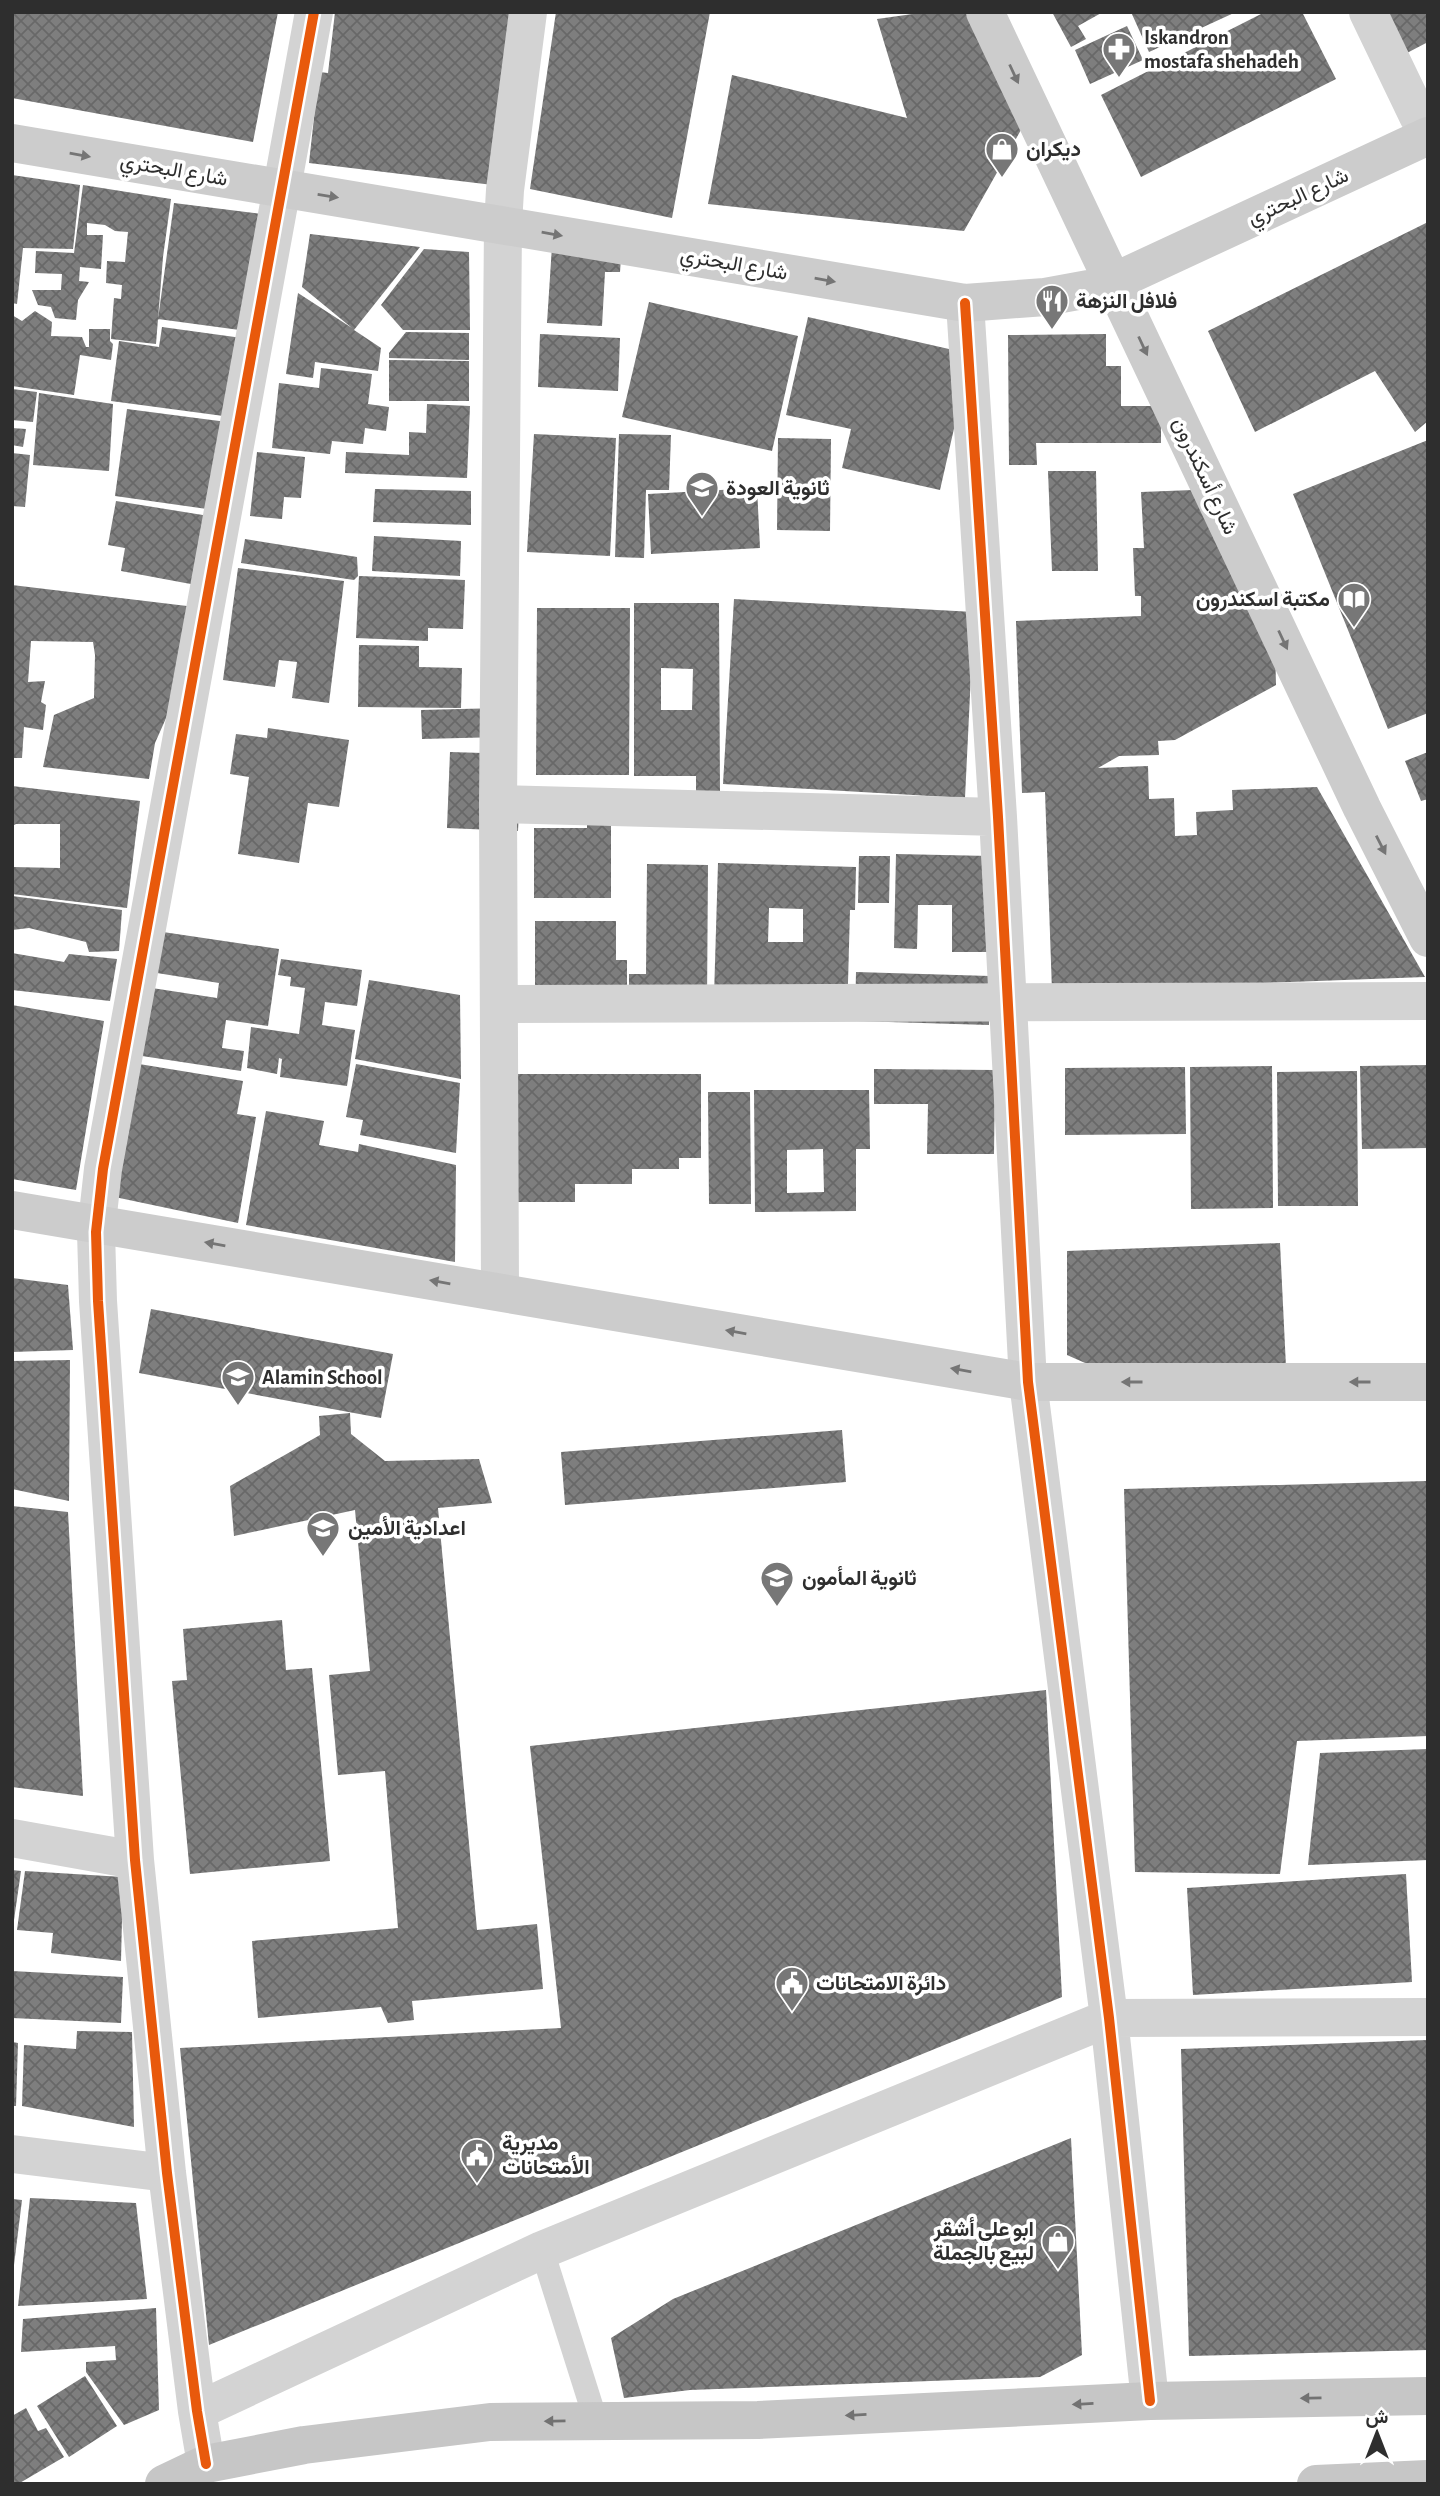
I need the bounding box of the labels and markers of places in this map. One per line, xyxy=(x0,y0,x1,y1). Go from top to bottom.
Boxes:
place label: Iskandron mostafa shehadeh xyxy=(1144,27,1299,72)
pharmacy icon: Iskandron mostafa shehadeh xyxy=(1100,30,1138,79)
shop icon: ديكران xyxy=(983,130,1021,179)
place label: ديكران xyxy=(1026,139,1081,162)
restaurant icon: فلافل النزهة xyxy=(1033,282,1071,331)
place label: فلافل النزهة xyxy=(1076,291,1177,314)
school or university icon: ثانوية العودة xyxy=(683,469,721,518)
place label: ثانوية العودة xyxy=(726,478,830,501)
library icon: مكتبة اسكندرون xyxy=(1335,580,1373,629)
place label: مكتبة اسكندرون xyxy=(1196,589,1330,612)
school or university icon: Alamin School xyxy=(219,1358,257,1407)
place label: Alamin School xyxy=(262,1367,383,1388)
school or university icon: اعدادية الأمين xyxy=(304,1509,342,1558)
place label: اعدادية الأمين xyxy=(348,1515,466,1540)
school or university icon: ثانوية المأمون xyxy=(758,1559,796,1608)
place label: ثانوية المأمون xyxy=(802,1565,917,1591)
public building icon: دائرة الامتحانات xyxy=(773,1964,811,2013)
place label: دائرة الامتحانات xyxy=(816,1973,946,1996)
place label: مديرية الأمتحانات xyxy=(502,2133,590,2178)
public building icon: مديرية الأمتحانات xyxy=(458,2136,496,2185)
place label: ابو علي أشقر لبيع بالجملة xyxy=(933,2216,1034,2267)
shop icon: ابو علي أشقر لبيع بالجملة xyxy=(1039,2222,1077,2271)

